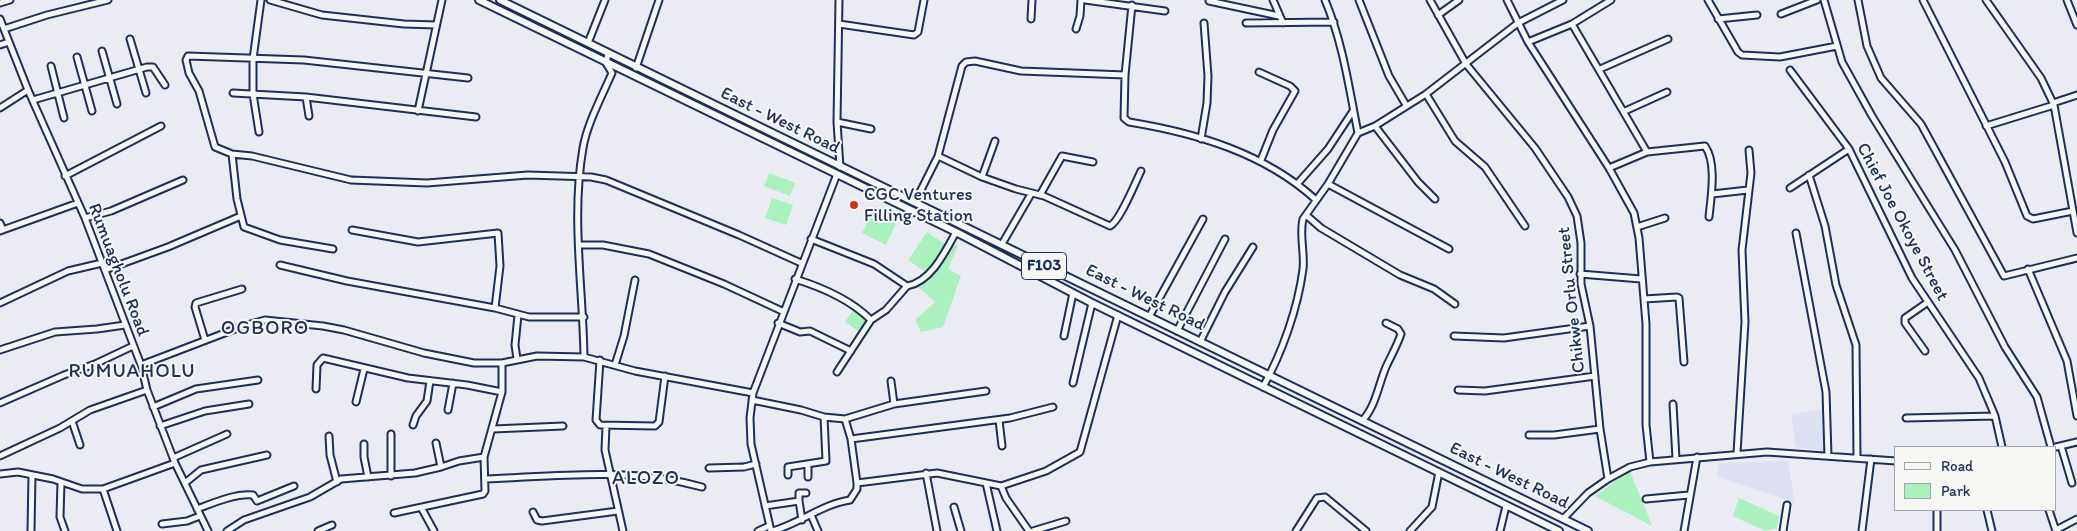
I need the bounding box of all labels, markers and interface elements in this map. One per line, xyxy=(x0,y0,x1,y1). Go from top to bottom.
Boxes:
street label: East - West Road xyxy=(717,83,843,159)
street label: Chief Joe Okoye Street xyxy=(1851,139,1953,305)
place label: CGC Ventures Filling Station xyxy=(864,184,973,226)
marker: CGC Ventures Filling Station xyxy=(848,199,860,211)
street label: Rumuagholu Road xyxy=(83,200,153,340)
street label: Chikwe Orlu Street xyxy=(1554,226,1590,374)
road number: F103 xyxy=(1022,252,1066,280)
street label: East - West Road xyxy=(1082,260,1208,336)
district label: OGBORO xyxy=(220,317,310,341)
district label: RUMUAHOLU xyxy=(67,360,197,384)
street label: East - West Road xyxy=(1446,438,1572,514)
legend xyxy=(1894,446,2057,511)
text: Road xyxy=(1941,457,1973,475)
district label: ALOZO xyxy=(611,467,681,491)
text: Park xyxy=(1941,482,1971,500)

